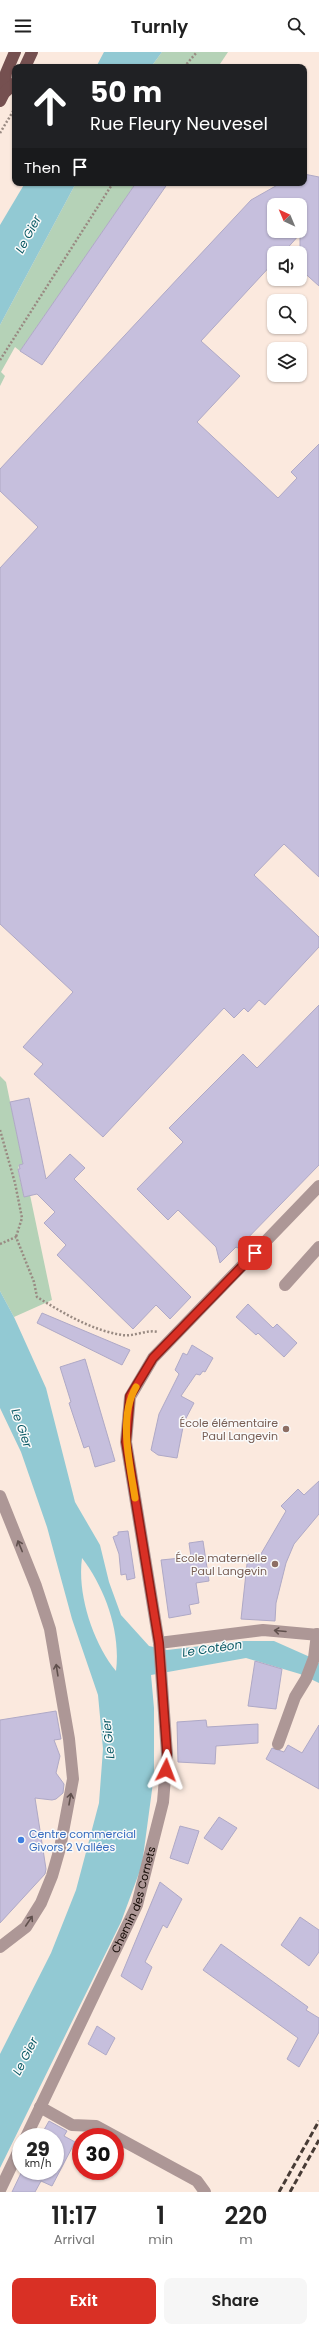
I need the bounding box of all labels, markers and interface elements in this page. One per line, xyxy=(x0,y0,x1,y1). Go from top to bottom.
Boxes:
text: Turnly xyxy=(131,14,188,39)
icon: menu xyxy=(12,15,34,37)
icon: search xyxy=(285,15,307,37)
text: 50 m xyxy=(90,73,162,112)
icon: ahead xyxy=(24,80,76,132)
text: Rue Fleury Neuvesel xyxy=(90,111,268,136)
icon: arrive xyxy=(69,156,91,178)
text: Then xyxy=(24,157,61,178)
north arrow xyxy=(267,198,307,238)
map controls xyxy=(267,198,307,382)
water label: Le Gier xyxy=(11,212,45,256)
button: sound xyxy=(267,246,307,286)
button: search xyxy=(267,294,307,334)
button: layers xyxy=(267,342,307,382)
pin xyxy=(238,1236,272,1270)
icon: arrive xyxy=(244,1242,266,1264)
water label: Le Gier xyxy=(7,1406,37,1450)
place label: École élémentaire Paul Langevin xyxy=(180,1415,278,1444)
marker: École élémentaire Paul Langevin xyxy=(281,1424,291,1434)
one-way arrow xyxy=(16,1541,24,1553)
place label: École maternelle Paul Langevin xyxy=(175,1550,267,1579)
marker: École maternelle Paul Langevin xyxy=(270,1559,280,1569)
one-way arrow xyxy=(274,1628,287,1635)
water label: Le Cotéon xyxy=(181,1635,243,1661)
one-way arrow xyxy=(53,1664,61,1677)
water label: Le Gier xyxy=(97,1717,119,1760)
position arrow xyxy=(145,1749,187,1791)
one-way arrow xyxy=(66,1793,74,1806)
place label: Centre commercial Givors 2 Vallées xyxy=(29,1826,136,1855)
marker: Centre commercial Givors 2 Vallées xyxy=(16,1835,26,1845)
street label: Chemin des Cornets xyxy=(107,1844,160,1956)
one-way arrow xyxy=(25,1916,33,1927)
water label: Le Gier xyxy=(8,2034,42,2078)
speed limit sign: 30 xyxy=(72,2128,124,2180)
text: 29 xyxy=(26,2135,50,2163)
text: km/h xyxy=(25,2156,51,2171)
text: 11:17 xyxy=(51,2199,97,2232)
text: 1 xyxy=(156,2199,165,2232)
text: 220 xyxy=(225,2199,268,2232)
text: Arrival xyxy=(54,2230,95,2249)
text: min xyxy=(148,2230,173,2249)
text: m xyxy=(239,2230,253,2249)
button: Exit xyxy=(12,2278,156,2324)
button: Share xyxy=(164,2278,307,2324)

